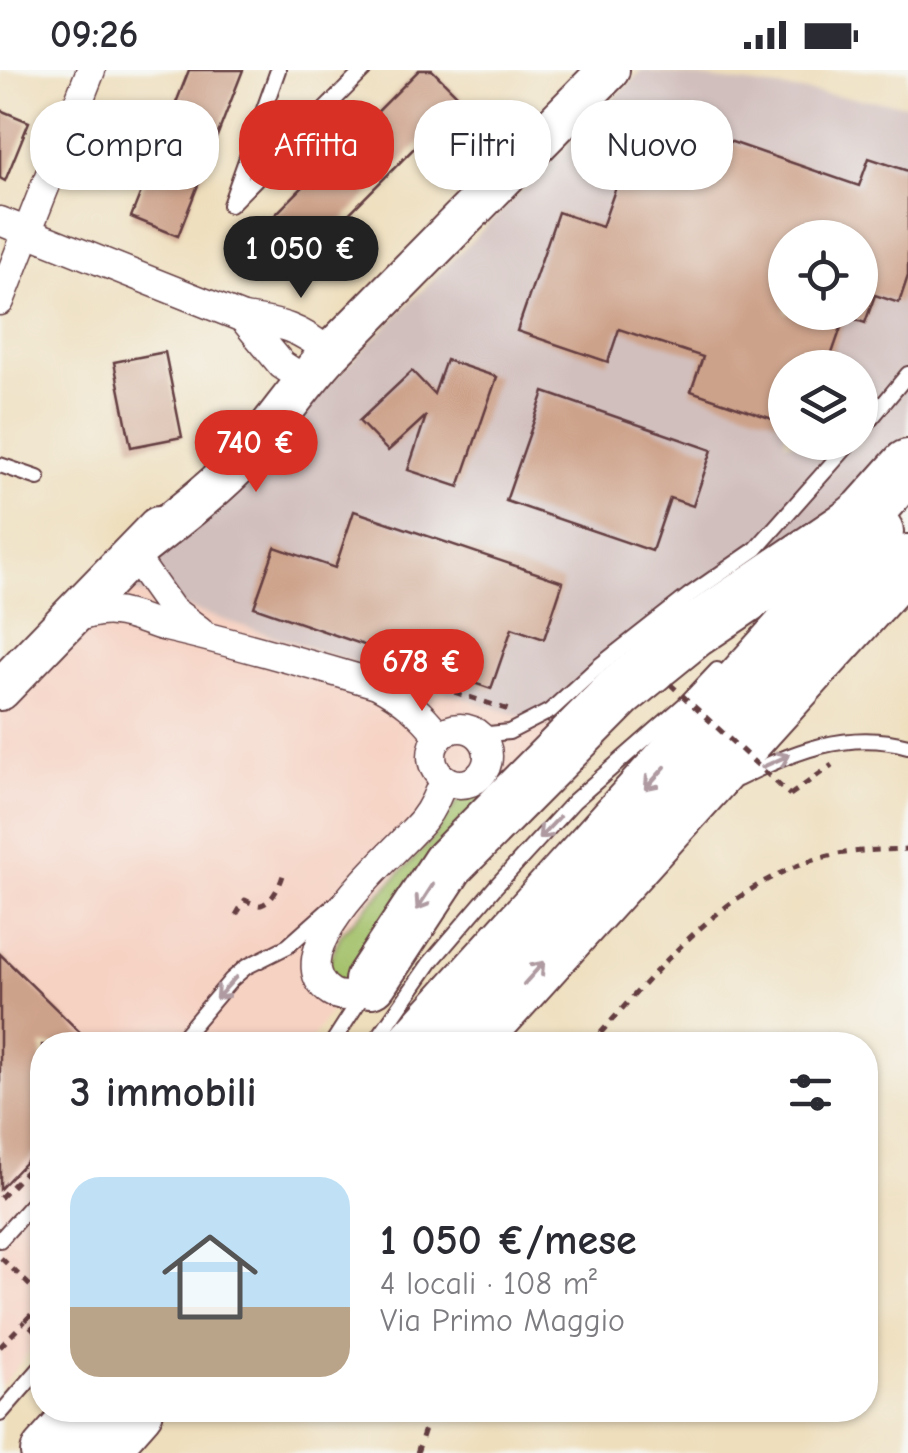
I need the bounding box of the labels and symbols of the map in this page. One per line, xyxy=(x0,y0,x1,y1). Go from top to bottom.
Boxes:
pin: 1 050 € xyxy=(209,216,393,301)
pin: 740 € xyxy=(186,410,326,495)
pin: 678 € xyxy=(352,629,492,714)
one-way arrow xyxy=(760,751,791,769)
one-way arrow xyxy=(644,765,667,790)
one-way arrow xyxy=(537,815,561,841)
one-way arrow xyxy=(415,882,436,910)
one-way arrow xyxy=(523,961,546,986)
one-way arrow xyxy=(214,975,237,1000)

